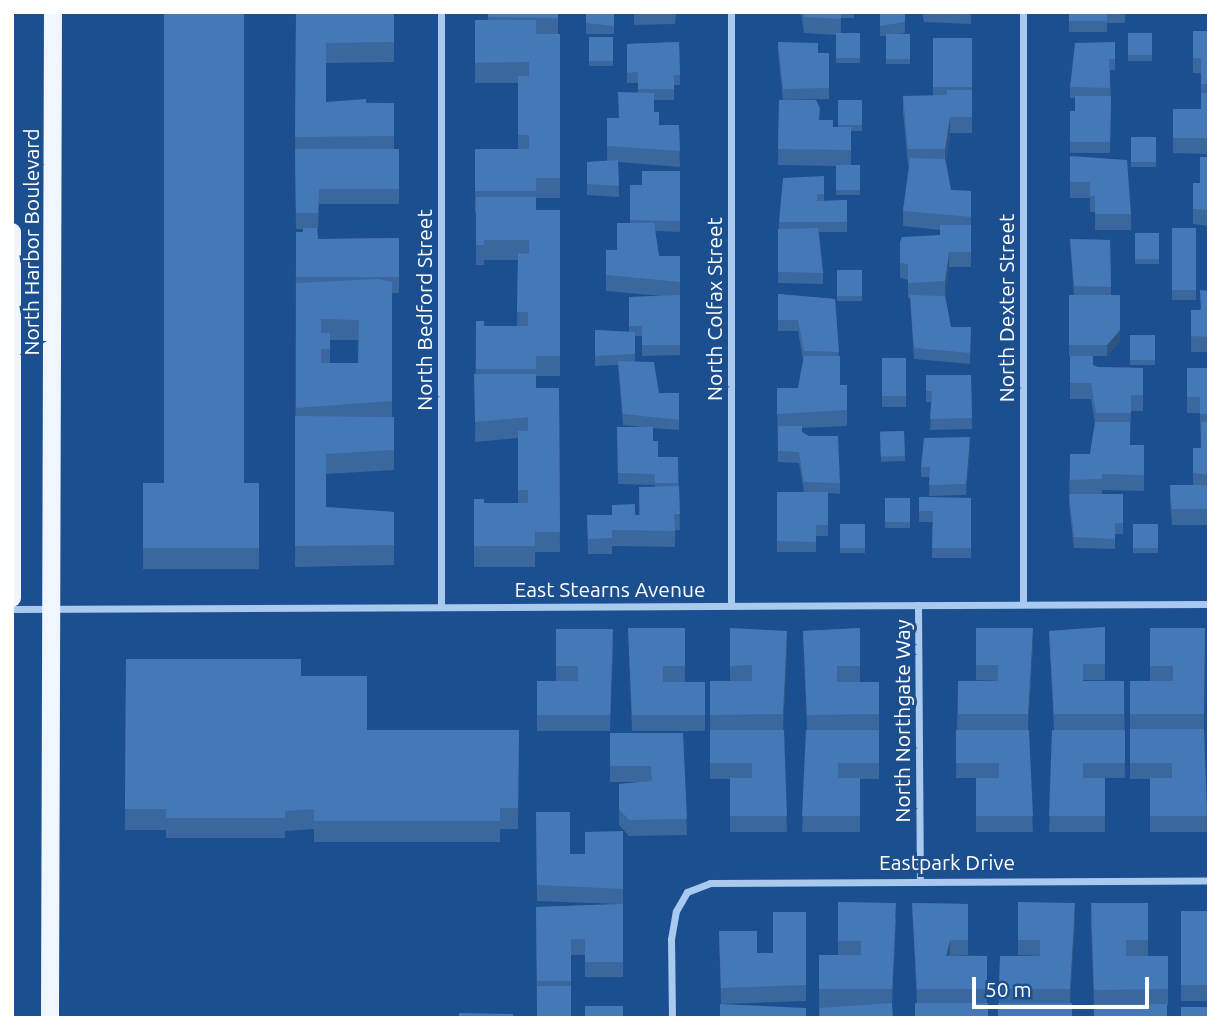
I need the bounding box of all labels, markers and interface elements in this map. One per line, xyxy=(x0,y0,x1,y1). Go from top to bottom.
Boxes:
street label: North Harbor Boulevard xyxy=(18,129,44,355)
street label: North Bedford Street xyxy=(411,209,437,411)
street label: North Dexter Street xyxy=(993,214,1019,402)
street label: North Colfax Street xyxy=(701,217,727,401)
street label: East Stearns Avenue xyxy=(515,576,705,602)
street label: North Northgate Way xyxy=(889,619,915,823)
street label: Eastpark Drive xyxy=(879,849,1015,875)
scale bar xyxy=(976,964,1153,1008)
text: 50 m xyxy=(985,977,1032,1001)

